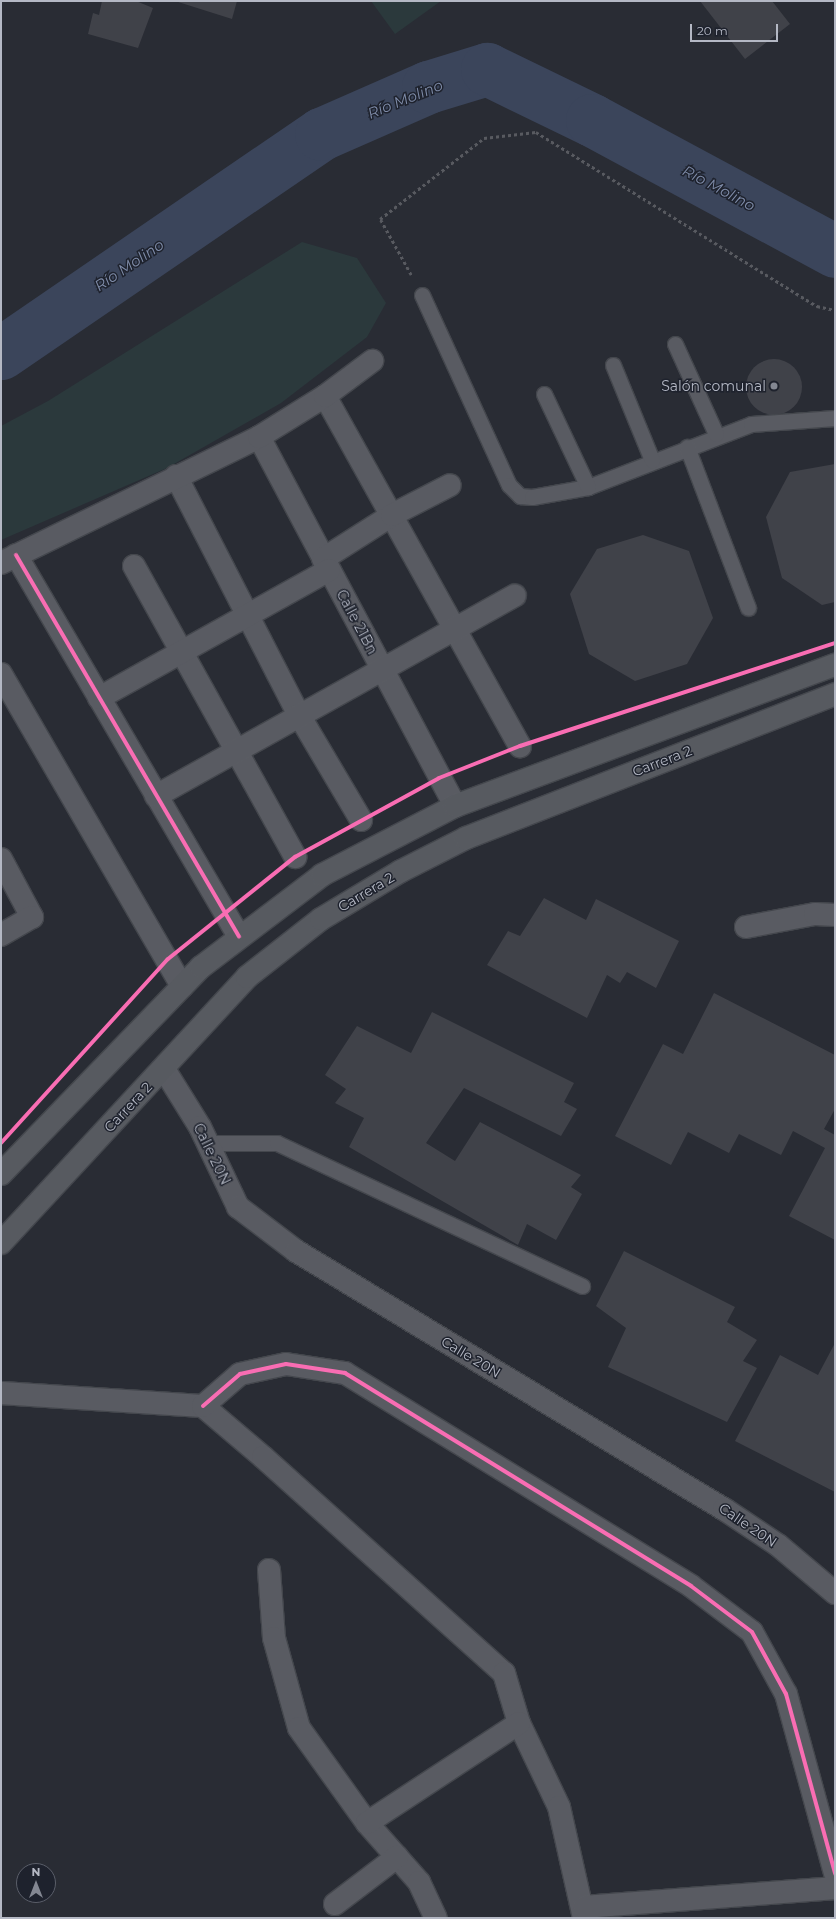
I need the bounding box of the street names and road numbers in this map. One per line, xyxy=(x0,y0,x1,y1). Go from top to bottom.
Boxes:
street label: Calle 21Bn xyxy=(333,587,381,657)
street label: Carrera 2 xyxy=(630,742,694,780)
street label: Carrera 2 xyxy=(335,869,397,915)
street label: Carrera 2 xyxy=(101,1078,155,1136)
street label: Calle 20N xyxy=(190,1121,234,1187)
street label: Calle 20N xyxy=(438,1333,504,1381)
street label: Calle 20N xyxy=(716,1499,780,1551)

